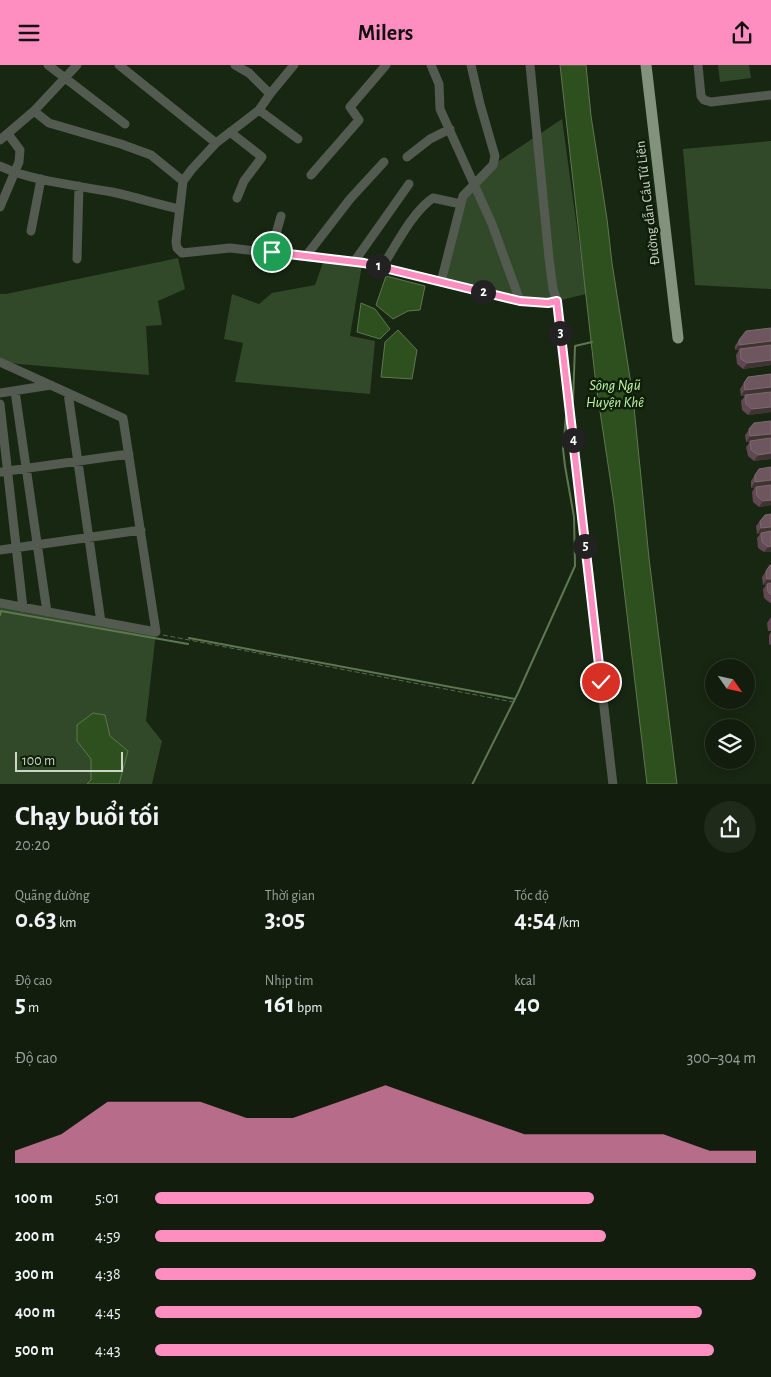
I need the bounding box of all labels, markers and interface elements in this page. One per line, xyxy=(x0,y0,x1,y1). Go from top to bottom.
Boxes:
icon: menu xyxy=(15,19,43,47)
icon: share xyxy=(728,19,756,47)
text: Milers xyxy=(358,22,413,44)
street label: Đường dẫn Cầu Tứ Liên xyxy=(631,140,663,266)
pin xyxy=(251,231,293,273)
icon: arrive xyxy=(258,238,286,266)
pin: 1 xyxy=(366,253,390,279)
text: 1 xyxy=(376,259,381,273)
pin: 2 xyxy=(470,279,496,305)
text: 2 xyxy=(480,285,487,299)
pin: 3 xyxy=(548,321,572,345)
text: 3 xyxy=(557,326,564,340)
water label: Sông Ngũ Huyện Khê xyxy=(586,378,644,410)
pin: 4 xyxy=(560,427,586,453)
text: 4 xyxy=(570,433,577,447)
pin: 5 xyxy=(572,533,598,559)
text: 5 xyxy=(582,539,589,553)
north arrow xyxy=(705,659,755,709)
map controls xyxy=(705,659,755,769)
pin xyxy=(580,661,622,703)
icon: check xyxy=(587,668,615,696)
button: layers xyxy=(705,719,755,769)
scale bar xyxy=(15,749,122,773)
text: 100 m xyxy=(22,754,55,768)
button: share xyxy=(704,801,756,853)
text: Chạy buổi tối xyxy=(15,803,160,831)
text: 20:20 xyxy=(15,837,50,853)
text: Quãng đường xyxy=(15,889,89,903)
text: Thời gian xyxy=(265,889,315,903)
text: Tốc độ xyxy=(514,889,549,903)
text: 0.63 xyxy=(15,907,57,932)
text: 3:05 xyxy=(265,907,305,932)
text: 4:54 xyxy=(514,907,556,932)
text: km xyxy=(57,916,77,930)
text: /km xyxy=(556,916,580,930)
text: Độ cao xyxy=(15,974,52,988)
text: Nhịp tim xyxy=(265,974,313,988)
text: kcal xyxy=(514,974,536,988)
text: 5 xyxy=(15,992,26,1017)
text: 161 xyxy=(265,992,295,1017)
text: 40 xyxy=(514,992,540,1017)
text: m xyxy=(26,1001,39,1015)
text: bpm xyxy=(295,1001,322,1015)
text: Độ cao xyxy=(15,1050,57,1066)
text: 300–304 m xyxy=(687,1050,756,1066)
text: 100 m xyxy=(15,1190,53,1206)
text: 5:01 xyxy=(95,1190,119,1206)
text: 200 m xyxy=(15,1228,55,1244)
text: 4:59 xyxy=(95,1228,121,1244)
text: 300 m xyxy=(15,1266,54,1282)
text: 4:38 xyxy=(95,1266,121,1282)
text: 400 m xyxy=(15,1304,55,1320)
text: 4:45 xyxy=(95,1304,121,1320)
text: 500 m xyxy=(15,1342,54,1358)
text: 4:43 xyxy=(95,1342,121,1358)

